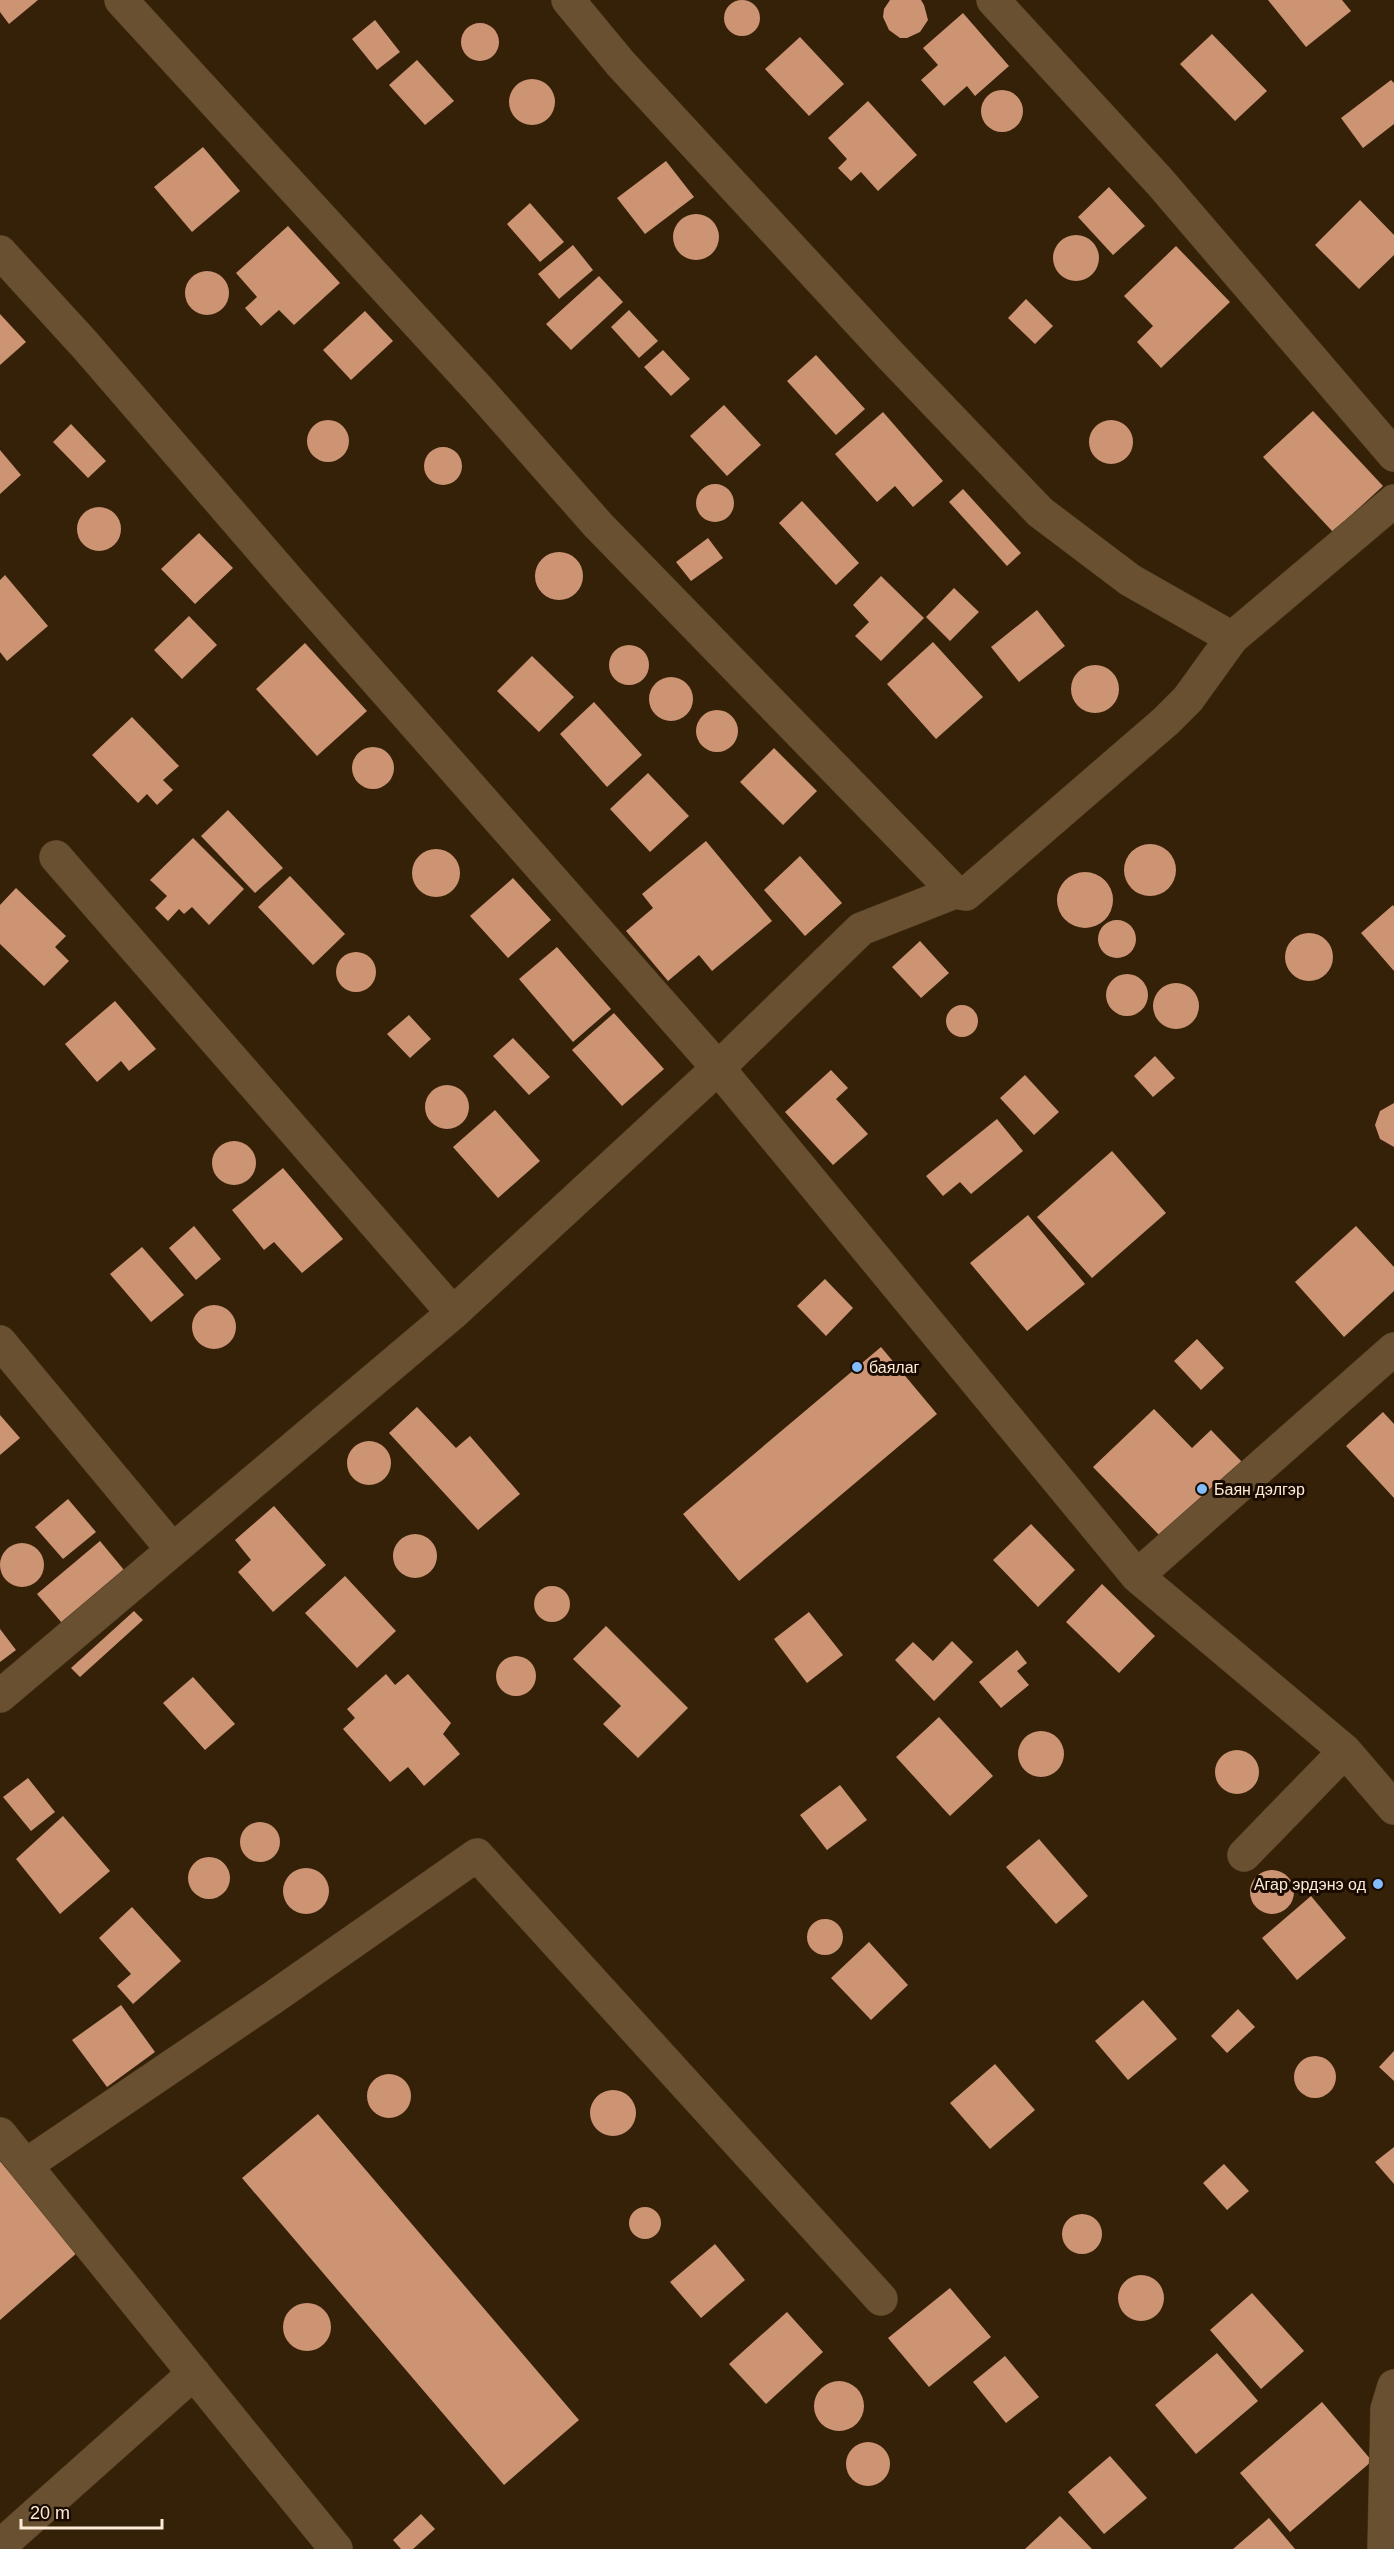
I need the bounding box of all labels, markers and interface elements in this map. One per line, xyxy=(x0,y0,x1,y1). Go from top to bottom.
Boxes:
place label: баялаг xyxy=(869,1359,920,1376)
marker: баялаг xyxy=(850,1360,864,1374)
place label: Баян дэлгэр xyxy=(1214,1481,1305,1498)
marker: Баян дэлгэр xyxy=(1195,1482,1209,1496)
place label: Агар эрдэнэ од xyxy=(1254,1876,1367,1893)
marker: Агар эрдэнэ од xyxy=(1371,1877,1385,1891)
scale bar xyxy=(21,2492,162,2530)
text: 20 m xyxy=(30,2503,70,2523)

